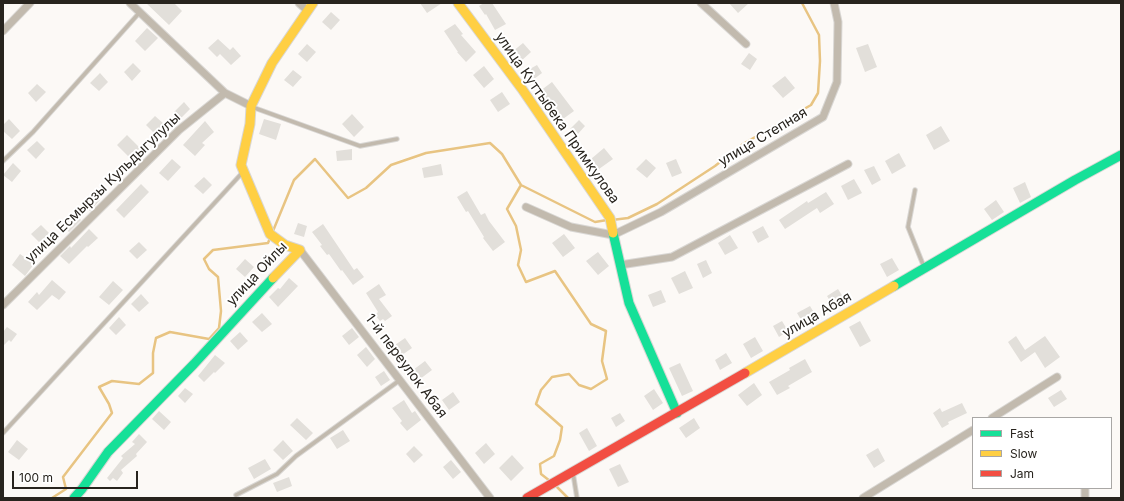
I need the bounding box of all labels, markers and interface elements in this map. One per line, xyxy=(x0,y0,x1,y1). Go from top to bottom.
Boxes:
street label: улица Куттыбека Примкулова xyxy=(491,29,623,207)
street label: улица Степная xyxy=(716,104,810,170)
street label: улица Есмырзы Кульдыгулулы xyxy=(22,109,184,267)
street label: улица Ойлы xyxy=(223,239,291,309)
street label: улица Абая xyxy=(779,288,855,342)
street label: 1-й переулок Абая xyxy=(361,311,451,421)
legend xyxy=(972,417,1112,489)
text: Fast xyxy=(1010,426,1034,441)
text: Slow xyxy=(1010,446,1037,461)
scale bar xyxy=(14,463,140,489)
text: Jam xyxy=(1010,466,1034,481)
text: 100 m xyxy=(19,470,53,485)

